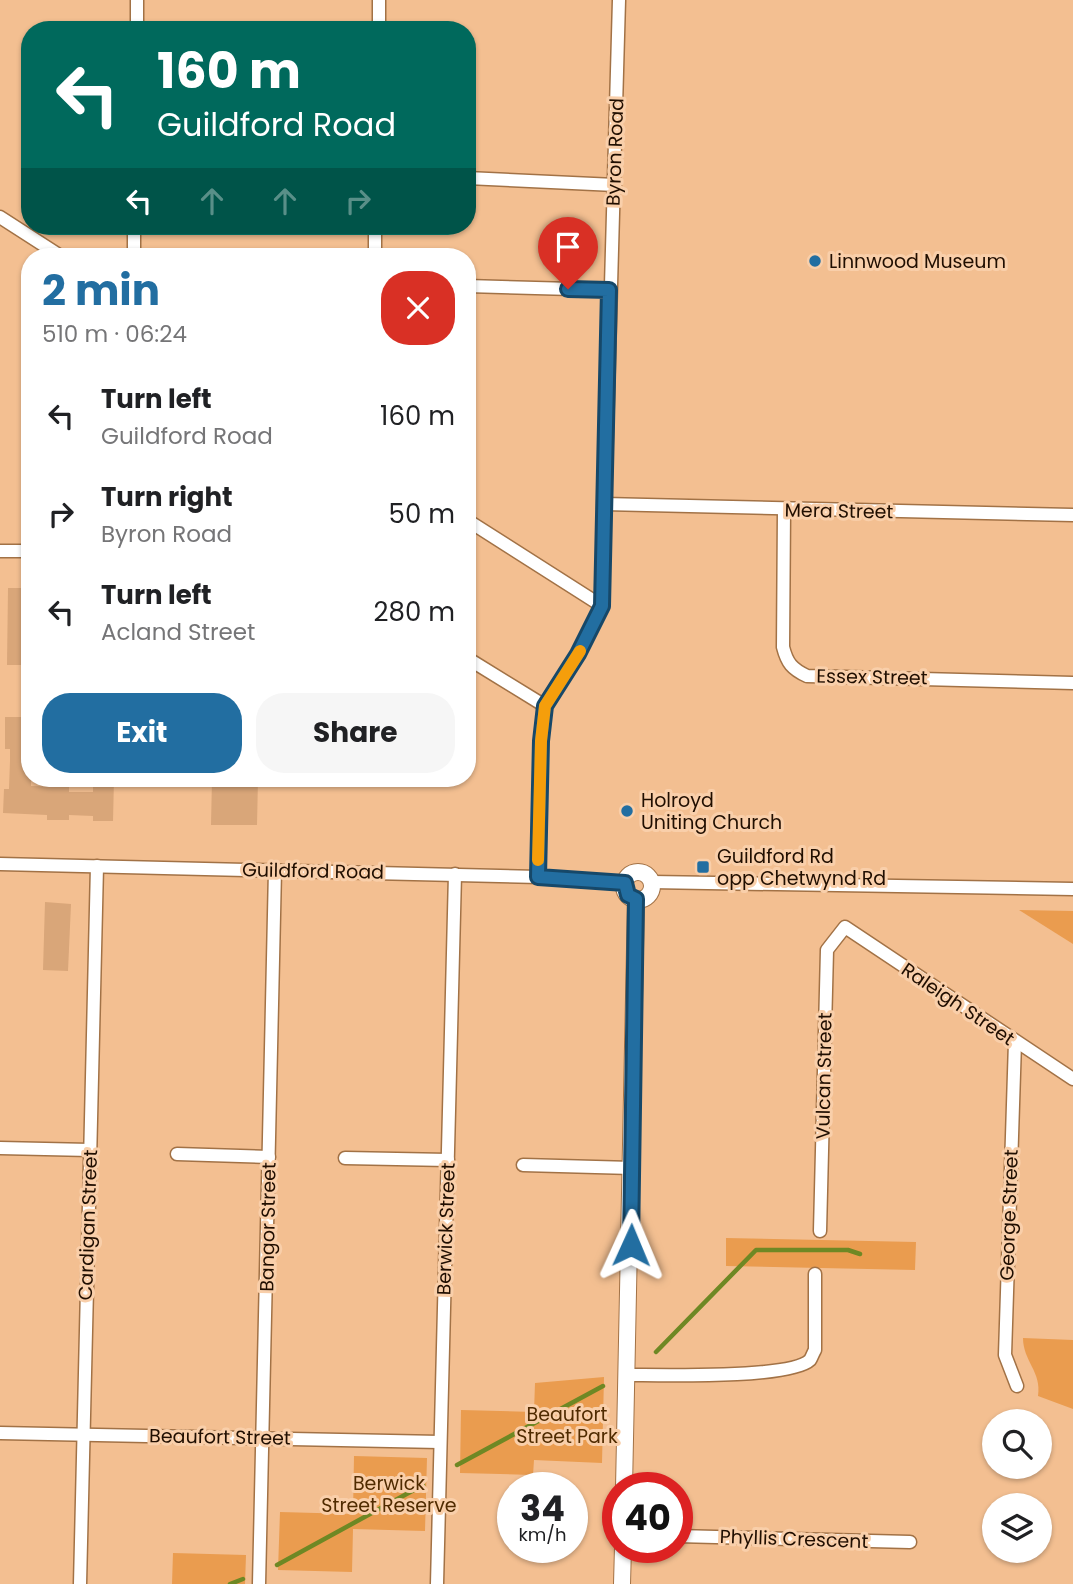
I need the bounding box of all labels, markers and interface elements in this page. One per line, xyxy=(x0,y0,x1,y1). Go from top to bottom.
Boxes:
text: 160 m xyxy=(157,37,301,105)
icon: left xyxy=(42,49,133,140)
street label: Byron Road xyxy=(600,97,630,207)
text: Guildford Road xyxy=(157,102,396,147)
icon: left xyxy=(120,182,158,220)
icon: ahead xyxy=(193,182,231,220)
icon: ahead xyxy=(266,182,304,220)
icon: right xyxy=(339,182,377,220)
pin xyxy=(538,217,598,289)
icon: arrive xyxy=(549,228,587,266)
place label: Linnwood Museum xyxy=(829,248,1006,275)
marker: Linnwood Museum xyxy=(807,253,823,269)
text: 2 min xyxy=(42,261,160,320)
button: close xyxy=(381,271,455,345)
text: 510 m · 06:24 xyxy=(42,318,187,350)
text: Turn left xyxy=(101,381,212,417)
icon: left xyxy=(42,397,80,435)
text: 160 m xyxy=(380,398,455,434)
text: Guildford Road xyxy=(101,420,273,452)
text: Turn right xyxy=(101,479,233,515)
icon: right xyxy=(42,495,80,533)
text: 50 m xyxy=(389,496,455,532)
street label: Mera Street xyxy=(784,497,894,525)
text: Byron Road xyxy=(101,518,232,550)
text: Turn left xyxy=(101,577,212,613)
icon: left xyxy=(42,593,80,631)
text: 280 m xyxy=(374,594,455,630)
text: Acland Street xyxy=(101,616,255,648)
street label: Essex Street xyxy=(816,663,928,691)
button: Exit xyxy=(42,693,242,773)
button: Share xyxy=(256,693,455,773)
place label: Holroyd Uniting Church xyxy=(641,787,782,836)
marker: Holroyd Uniting Church xyxy=(619,803,635,819)
place label: Guildford Rd opp Chetwynd Rd xyxy=(717,843,886,892)
street label: Guildford Road xyxy=(242,856,384,886)
marker: Guildford Rd opp Chetwynd Rd xyxy=(695,859,711,875)
street label: Raleigh Street xyxy=(896,956,1020,1052)
street label: Vulcan Street xyxy=(809,1012,839,1140)
street label: Cardigan Street xyxy=(72,1149,104,1301)
street label: George Street xyxy=(993,1149,1025,1281)
street label: Bangor Street xyxy=(253,1162,283,1292)
street label: Berwick Street xyxy=(430,1162,462,1296)
position arrow xyxy=(594,1208,668,1282)
park label: Beaufort Street Park xyxy=(516,1401,618,1450)
map controls xyxy=(982,1409,1052,1563)
button: search xyxy=(982,1409,1052,1479)
street label: Beaufort Street xyxy=(149,1422,291,1452)
park label: Berwick Street Reserve xyxy=(321,1470,457,1519)
speed limit sign: 40 xyxy=(602,1472,693,1563)
text: 34 xyxy=(520,1484,565,1533)
button: layers xyxy=(982,1493,1052,1563)
text: km/h xyxy=(519,1522,566,1547)
street label: Phyllis Crescent xyxy=(719,1523,869,1555)

